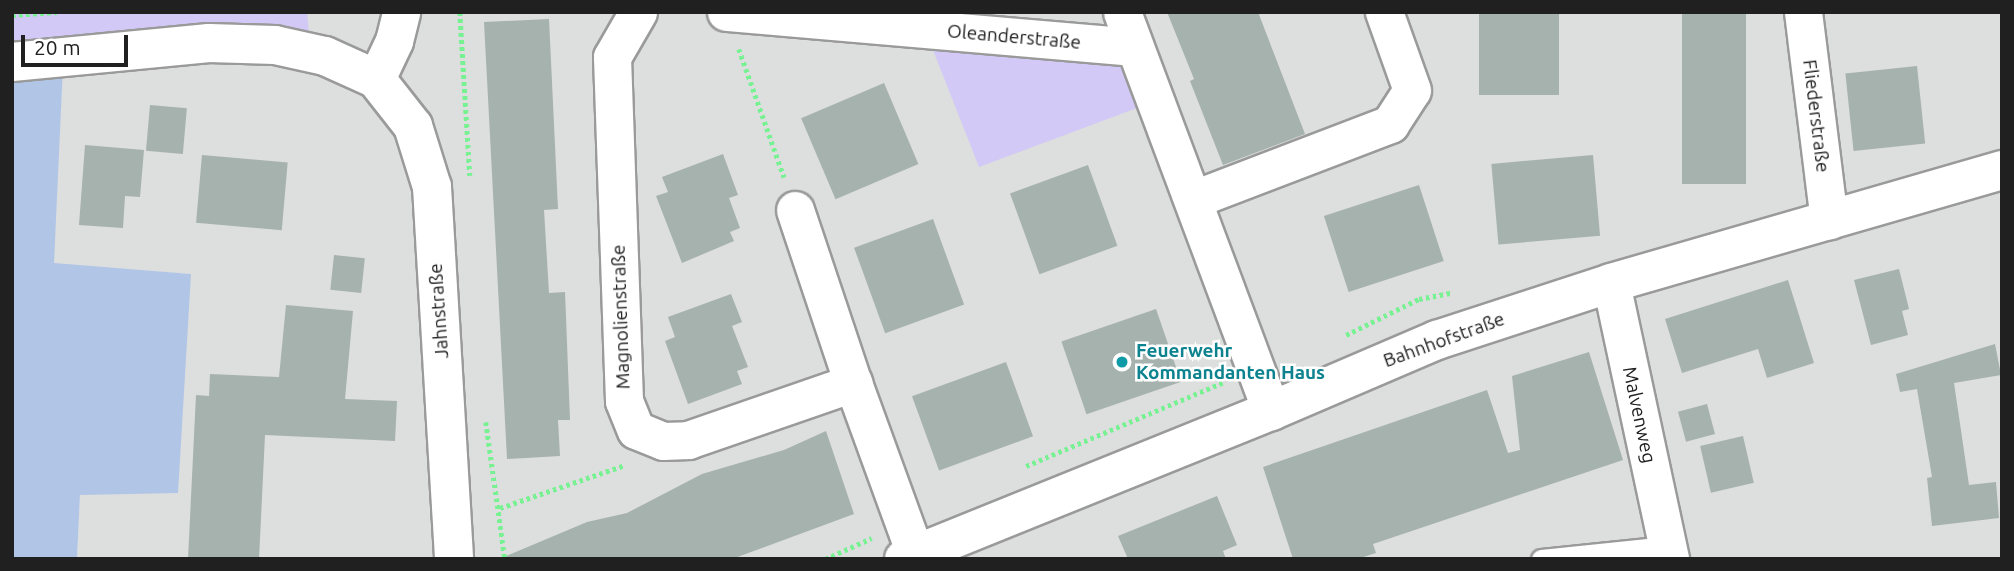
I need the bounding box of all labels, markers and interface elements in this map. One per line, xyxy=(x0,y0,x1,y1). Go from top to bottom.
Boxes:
street label: Oleanderstraße xyxy=(946,20,1082,54)
scale bar xyxy=(24,21,131,65)
text: 20 m xyxy=(34,35,81,59)
street label: Fliederstraße xyxy=(1798,58,1834,174)
street label: Magnolienstraße xyxy=(607,244,635,390)
street label: Jahnstraße xyxy=(424,263,454,359)
street label: Bahnhofstraße xyxy=(1380,308,1508,372)
place label: Feuerwehr Kommandanten Haus xyxy=(1136,340,1325,384)
marker: Feuerwehr Kommandanten Haus xyxy=(1114,354,1130,370)
street label: Malvenweg xyxy=(1618,365,1660,465)

